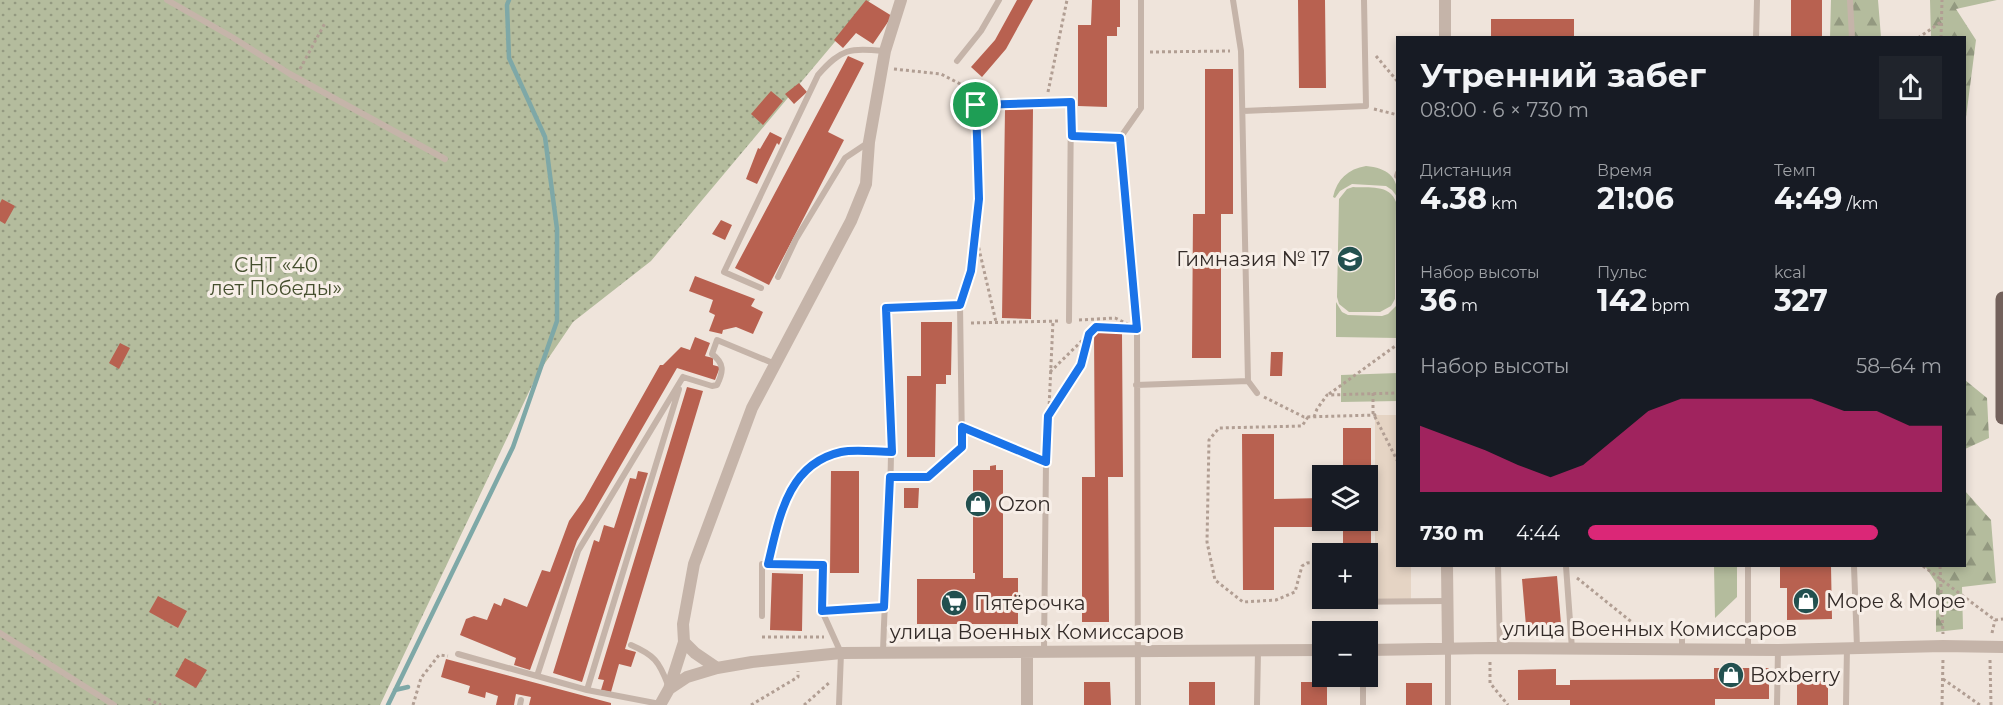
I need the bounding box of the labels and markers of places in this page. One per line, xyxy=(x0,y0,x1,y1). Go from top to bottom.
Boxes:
pin xyxy=(950,79,1001,130)
school or university icon: Гимназия № 17 xyxy=(1335,244,1365,274)
place label: Гимназия № 17 xyxy=(1176,247,1330,271)
shop icon: Ozon xyxy=(963,489,993,519)
place label: Ozon xyxy=(998,492,1051,516)
shop icon: Море & Море xyxy=(1791,586,1821,616)
supermarket icon: Пятёрочка xyxy=(939,588,969,618)
place label: Море & Море xyxy=(1826,589,1966,613)
place label: Пятёрочка xyxy=(974,591,1085,615)
shop icon: Boxberry xyxy=(1716,660,1746,690)
place label: Boxberry xyxy=(1750,663,1840,687)

